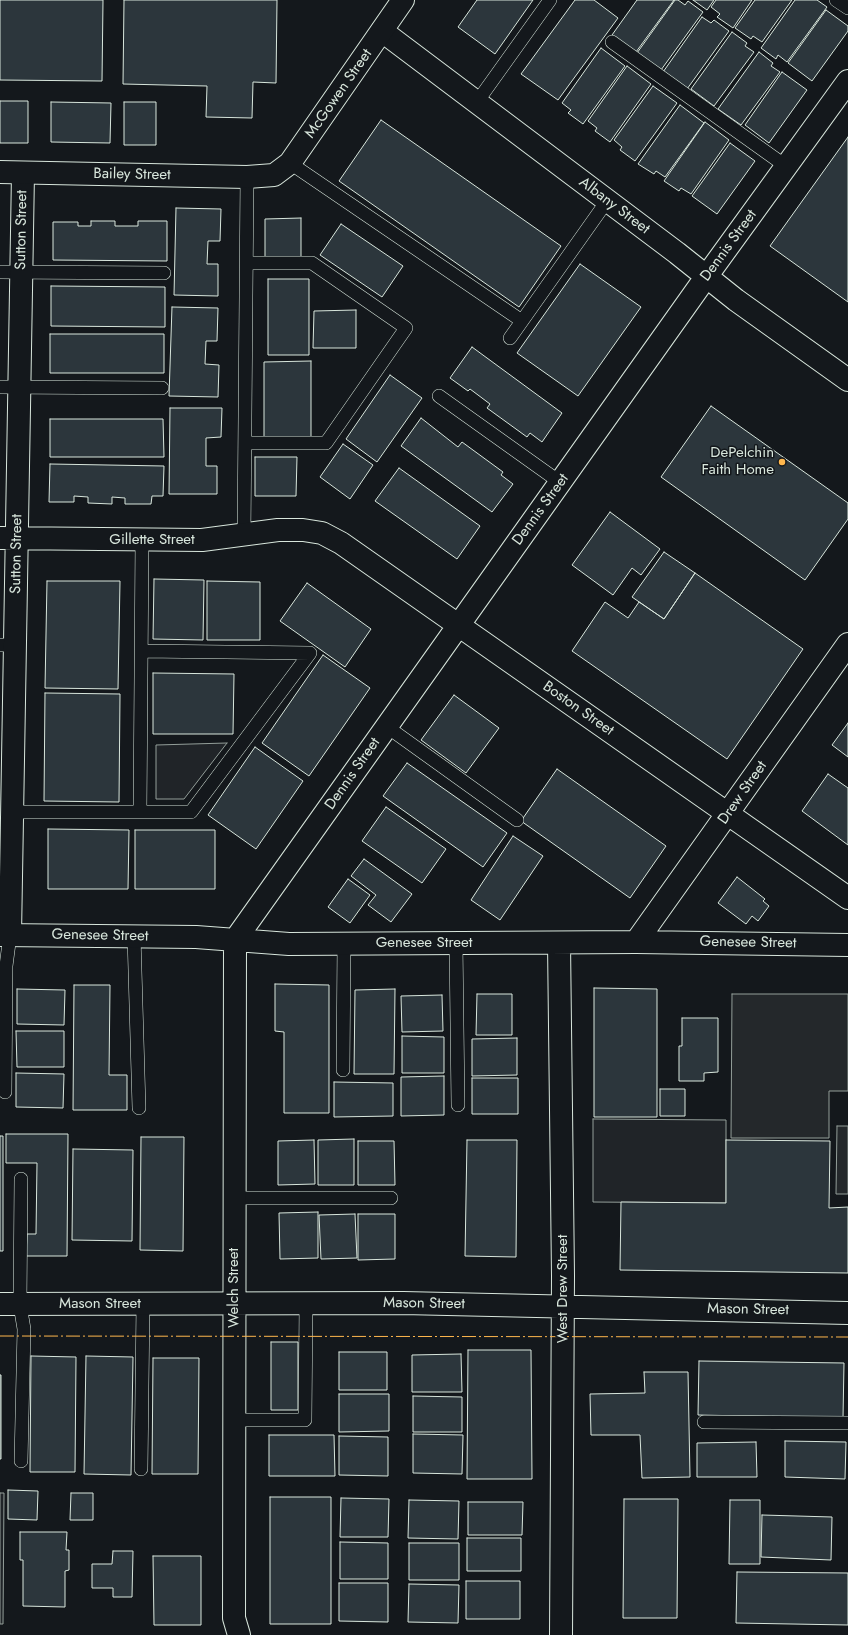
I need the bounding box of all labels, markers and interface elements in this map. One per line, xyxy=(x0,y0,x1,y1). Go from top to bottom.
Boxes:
street label: McGowen Street xyxy=(302,46,376,142)
street label: Bailey Street xyxy=(93,165,171,185)
street label: Albany Street xyxy=(575,174,653,238)
street label: Sutton Street xyxy=(12,190,32,270)
street label: Dennis Street xyxy=(697,207,761,285)
place label: DePelchin Faith Home xyxy=(702,444,774,479)
marker: DePelchin Faith Home xyxy=(777,457,787,467)
street label: Dennis Street xyxy=(509,471,573,549)
street label: Sutton Street xyxy=(7,514,27,594)
street label: Gillette Street xyxy=(109,531,195,549)
street label: Boston Street xyxy=(539,678,617,740)
street label: Dennis Street xyxy=(322,734,384,814)
street label: Drew Street xyxy=(715,758,771,828)
street label: Genesee Street xyxy=(51,926,149,946)
street label: Genesee Street xyxy=(699,933,797,953)
street label: Genesee Street xyxy=(376,934,472,952)
street label: West Drew Street xyxy=(554,1235,572,1343)
street label: Welch Street xyxy=(225,1248,243,1328)
street label: Mason Street xyxy=(383,1294,465,1314)
street label: Mason Street xyxy=(59,1295,141,1313)
street label: Mason Street xyxy=(707,1300,789,1320)

